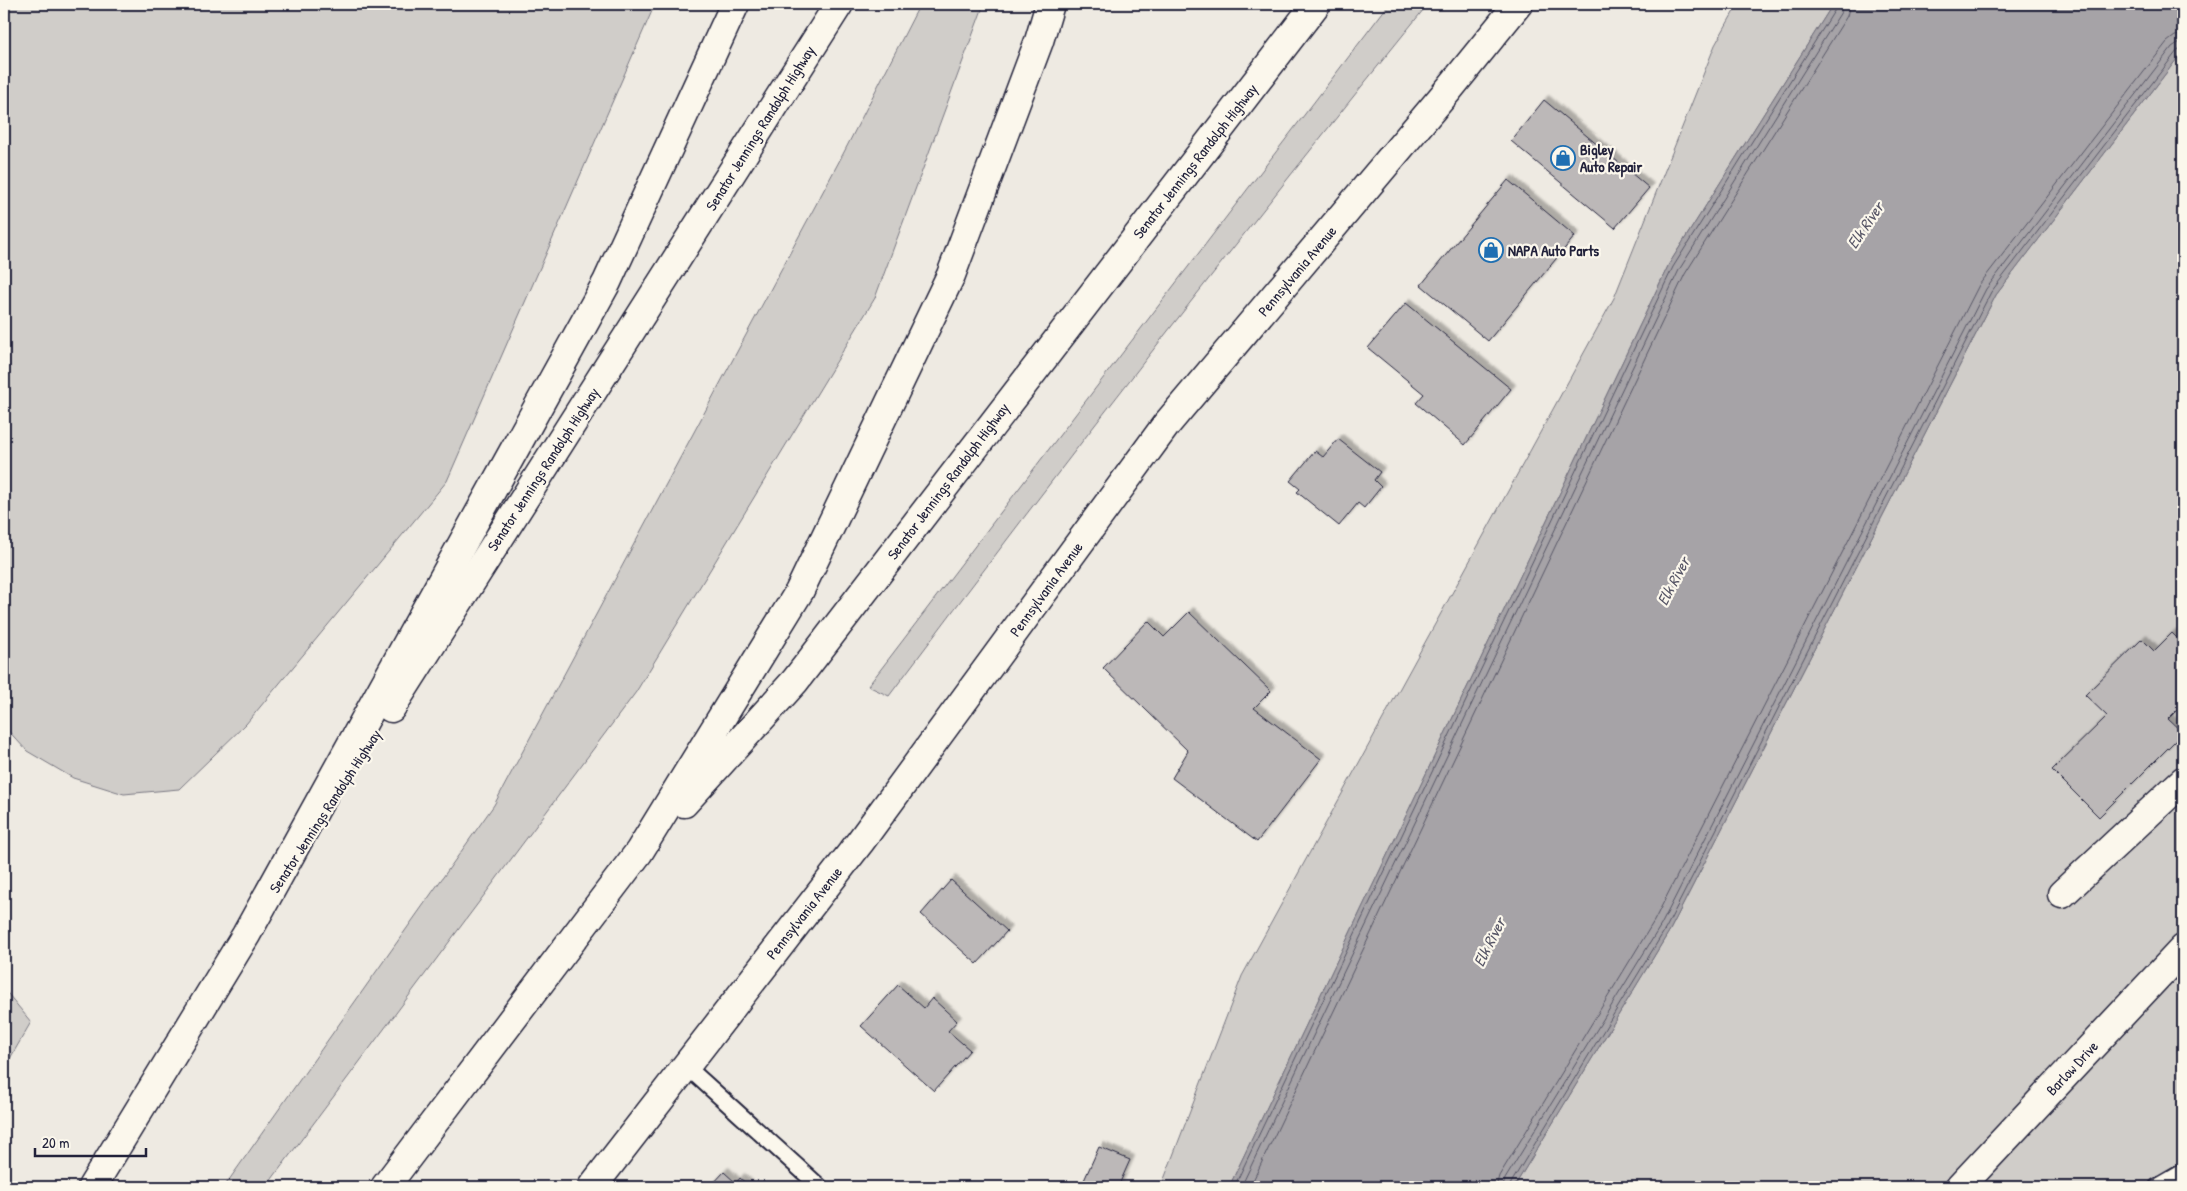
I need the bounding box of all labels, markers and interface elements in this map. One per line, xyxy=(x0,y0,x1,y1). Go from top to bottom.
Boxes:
street label: Senator Jennings Randolph Highway xyxy=(700,41,820,215)
street label: Senator Jennings Randolph Highway xyxy=(1128,79,1262,243)
place label: Bigley Auto Repair xyxy=(1580,139,1642,178)
shop icon: Bigley Auto Repair xyxy=(1550,145,1576,171)
water label: Elk River xyxy=(1841,196,1890,252)
street label: Pennsylvania Avenue xyxy=(1253,221,1341,321)
shop icon: NAPA Auto Parts xyxy=(1478,237,1504,263)
place label: NAPA Auto Parts xyxy=(1508,240,1599,261)
street label: Senator Jennings Randolph Highway xyxy=(482,383,604,555)
street label: Senator Jennings Randolph Highway xyxy=(882,398,1014,564)
street label: Pennsylvania Avenue xyxy=(1005,537,1087,641)
water label: Elk River xyxy=(1651,552,1696,609)
street label: Senator Jennings Randolph Highway xyxy=(264,725,386,897)
street label: Pennsylvania Avenue xyxy=(761,862,847,964)
water label: Elk River xyxy=(1468,912,1511,970)
street label: Barlow Drive xyxy=(2041,1036,2103,1100)
scale bar xyxy=(35,1126,146,1158)
text: 20 m xyxy=(42,1132,69,1153)

